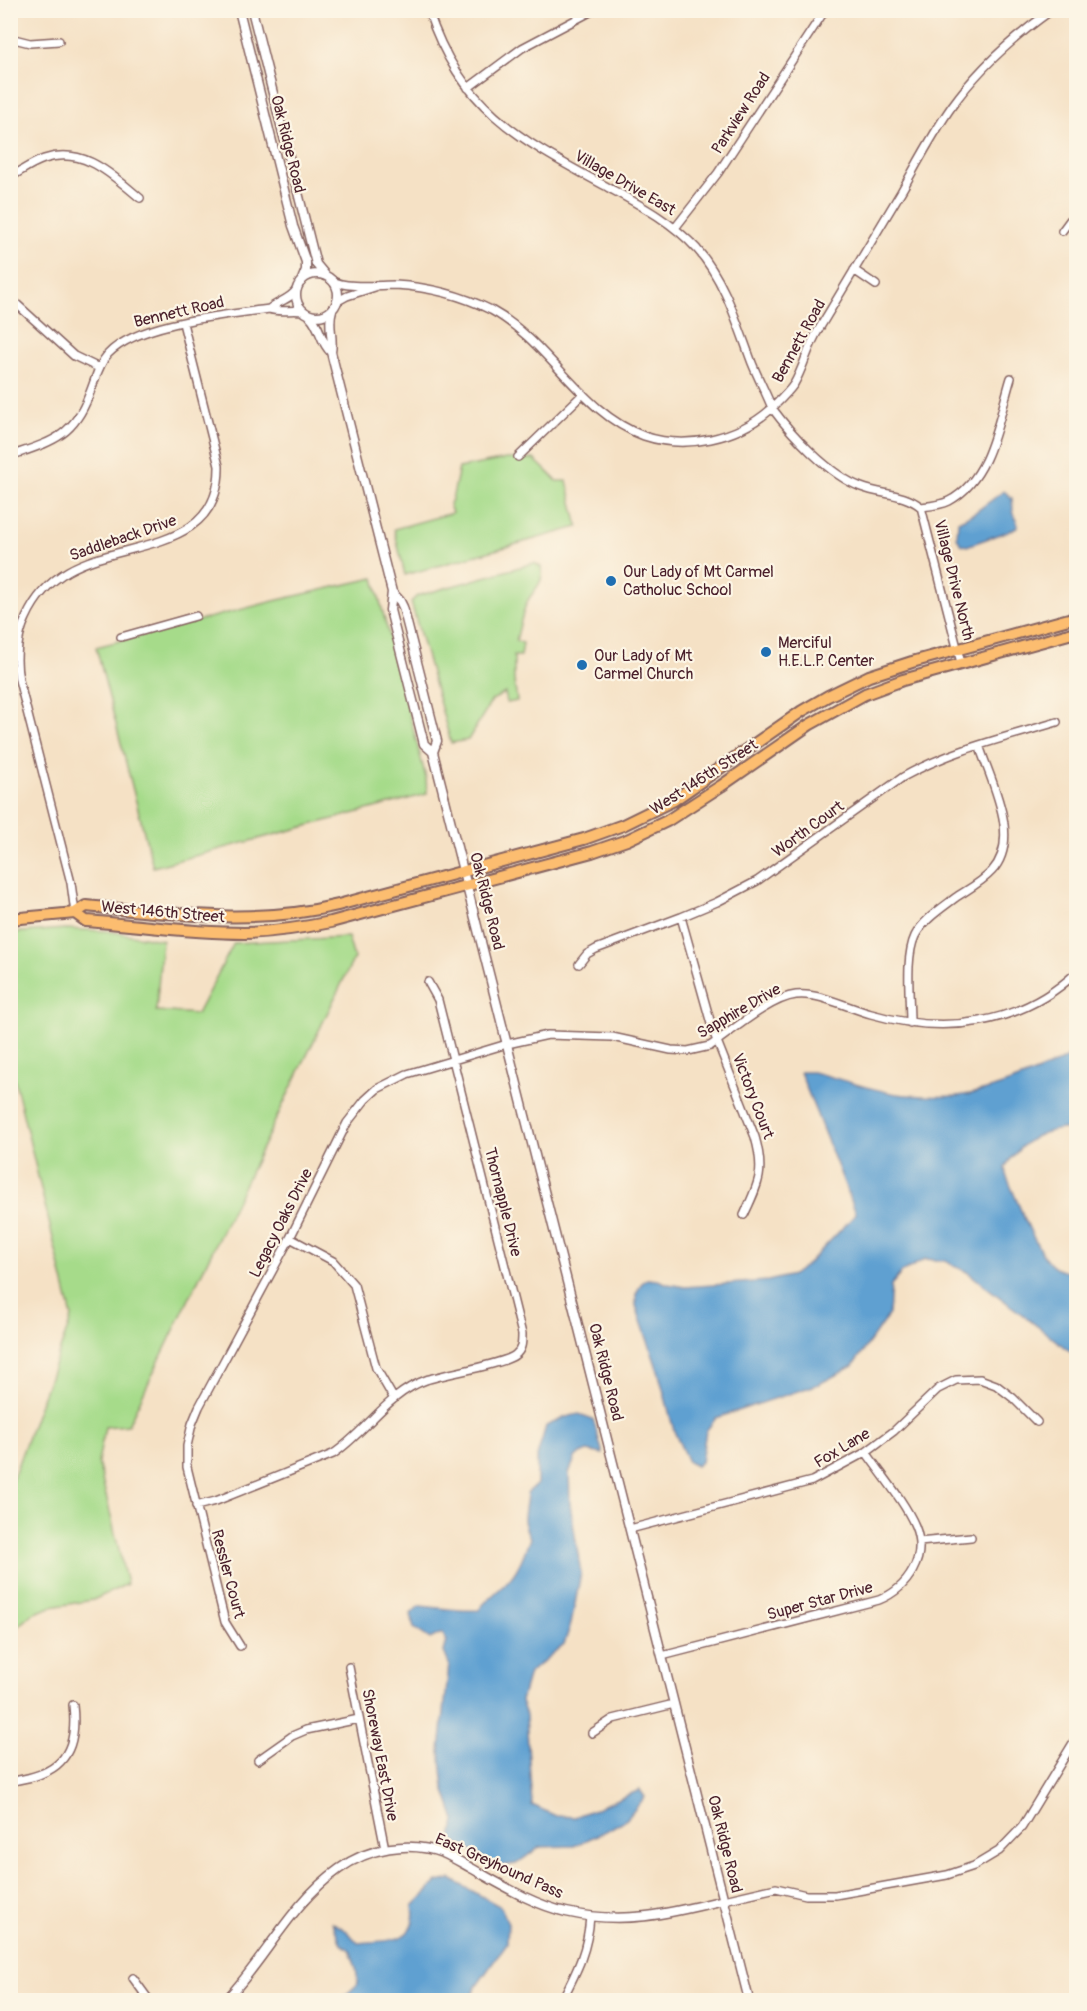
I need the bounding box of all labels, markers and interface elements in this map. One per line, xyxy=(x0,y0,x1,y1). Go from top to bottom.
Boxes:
street label: Parkview Road xyxy=(707,68,775,158)
street label: Oak Ridge Road xyxy=(266,93,310,195)
street label: Village Drive East xyxy=(571,146,680,220)
street label: Bennett Road xyxy=(132,292,226,332)
street label: Bennett Road xyxy=(768,296,830,386)
street label: Saddleback Drive xyxy=(67,510,179,566)
street label: Village Drive North xyxy=(929,518,979,642)
place label: Our Lady of Mt Carmel Catholuc School xyxy=(623,562,774,600)
marker: Our Lady of Mt Carmel Catholuc School xyxy=(604,574,618,588)
place label: Merciful H.E.L.P. Center xyxy=(778,633,874,671)
marker: Merciful H.E.L.P. Center xyxy=(759,645,773,659)
place label: Our Lady of Mt Carmel Church xyxy=(594,646,693,684)
marker: Our Lady of Mt Carmel Church xyxy=(575,658,589,672)
street label: West 146th Street xyxy=(646,734,762,819)
street label: Worth Court xyxy=(768,796,848,862)
street label: Oak Ridge Road xyxy=(465,850,509,952)
street label: West 146th Street xyxy=(100,897,226,927)
street label: Sapphire Drive xyxy=(694,979,784,1043)
street label: Victory Court xyxy=(727,1050,779,1142)
street label: Thornapple Drive xyxy=(480,1145,526,1259)
street label: Legacy Oaks Drive xyxy=(245,1165,317,1281)
street label: Oak Ridge Road xyxy=(584,1321,628,1423)
street label: Fox Lane xyxy=(810,1423,874,1472)
street label: Ressler Court xyxy=(207,1527,250,1621)
street label: Super Star Drive xyxy=(765,1577,875,1625)
street label: Shoreway East Drive xyxy=(357,1687,403,1823)
street label: Oak Ridge Road xyxy=(703,1793,747,1895)
street label: East Greyhound Pass xyxy=(432,1829,566,1903)

